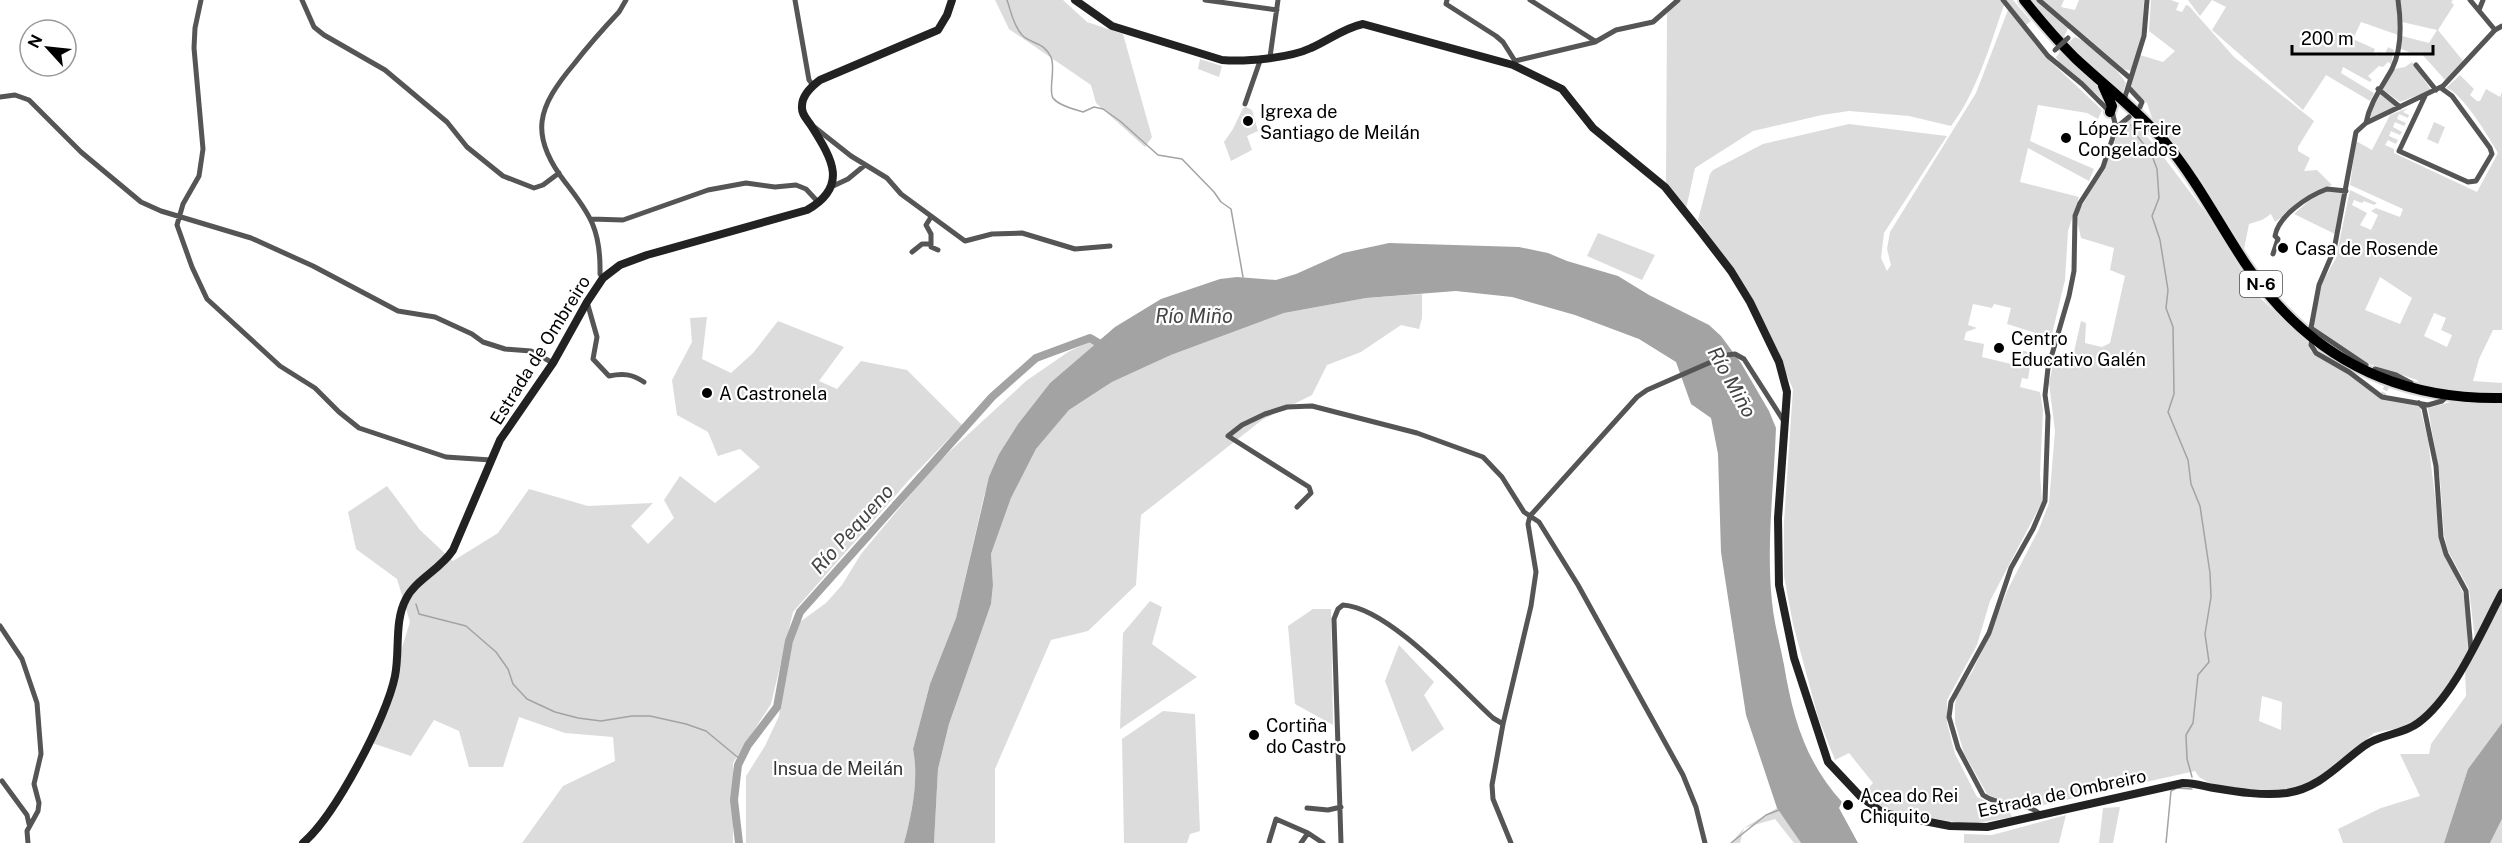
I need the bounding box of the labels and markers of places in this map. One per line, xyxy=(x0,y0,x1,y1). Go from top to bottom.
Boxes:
place label: Igrexa de Santiago de Meilán xyxy=(1260,101,1420,143)
marker: Igrexa de Santiago de Meilán xyxy=(1241,114,1255,128)
place label: López Freire Congelados xyxy=(2078,118,2181,160)
marker: López Freire Congelados xyxy=(2059,131,2073,145)
place label: Casa de Rosende xyxy=(2295,238,2438,259)
marker: Casa de Rosende xyxy=(2276,241,2290,255)
place label: Centro Educativo Galén xyxy=(2011,328,2146,370)
marker: Centro Educativo Galén xyxy=(1992,341,2006,355)
place label: A Castronela xyxy=(719,383,827,404)
marker: A Castronela xyxy=(700,386,714,400)
place label: Cortiña do Castro xyxy=(1266,715,1346,757)
marker: Cortiña do Castro xyxy=(1247,728,1261,742)
place label: Acea do Rei Chiquito xyxy=(1860,785,1958,827)
marker: Acea do Rei Chiquito xyxy=(1841,798,1855,812)

